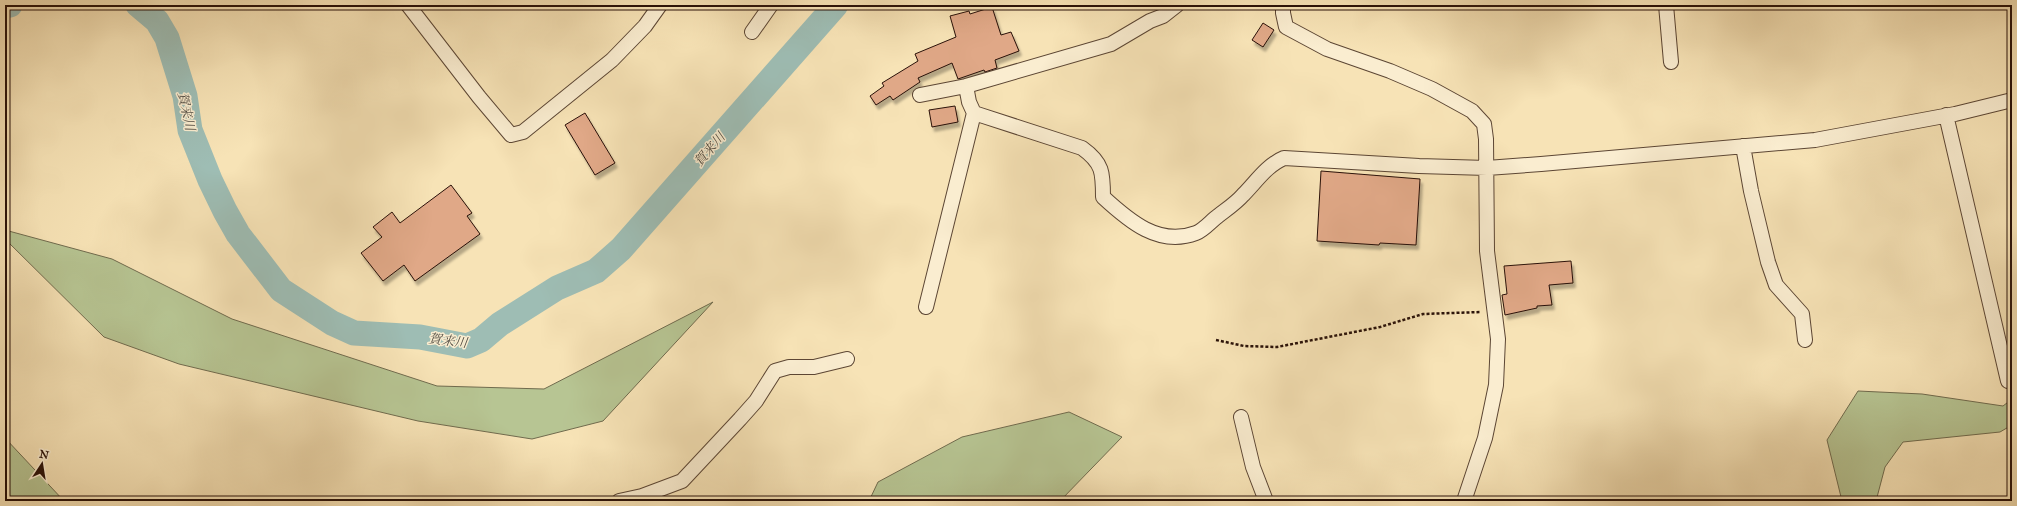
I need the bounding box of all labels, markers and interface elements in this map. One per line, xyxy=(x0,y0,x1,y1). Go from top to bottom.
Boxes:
water label: 賀来川 xyxy=(174,90,198,134)
water label: 賀来川 xyxy=(691,128,730,170)
water label: 賀来川 xyxy=(428,331,470,352)
north arrow xyxy=(22,444,62,484)
text: N xyxy=(38,447,51,462)

